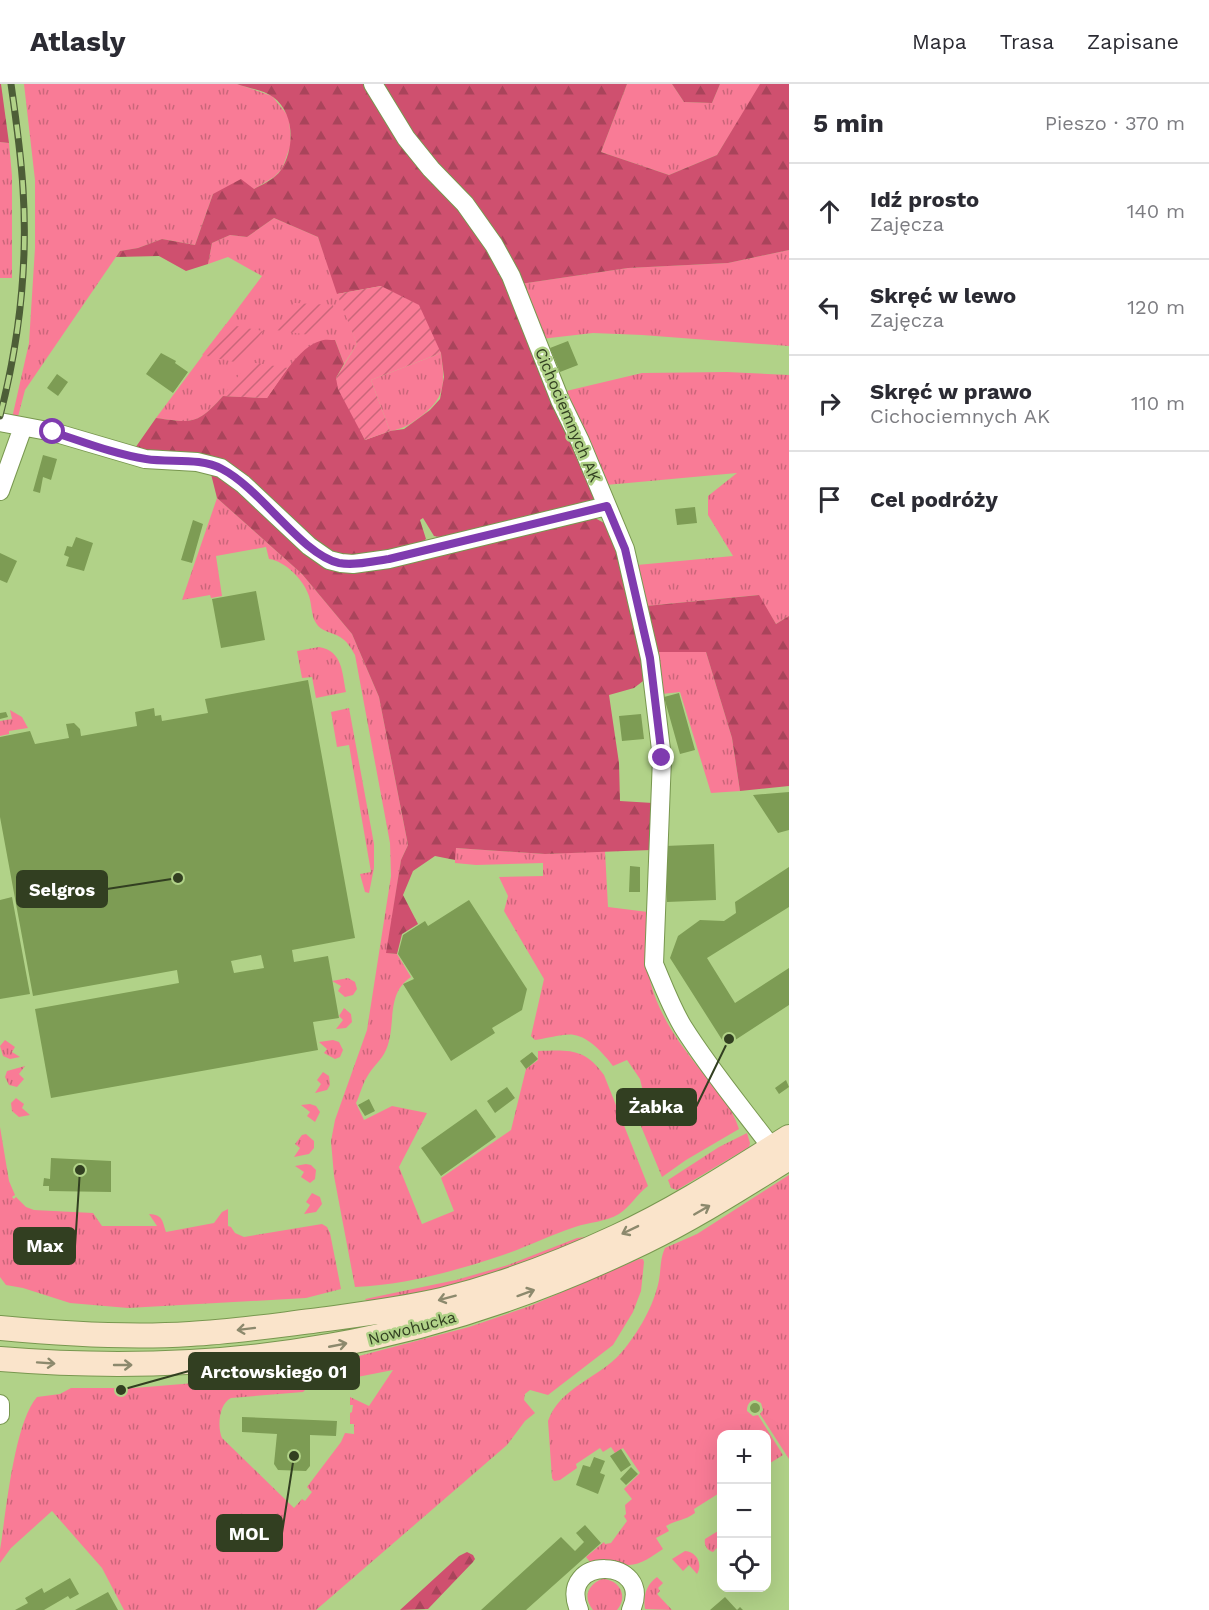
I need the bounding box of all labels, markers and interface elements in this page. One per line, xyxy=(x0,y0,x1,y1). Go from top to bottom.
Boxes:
text: Atlasly xyxy=(30,25,125,58)
text: Mapa xyxy=(912,29,967,54)
text: Trasa xyxy=(1000,29,1054,54)
text: Zapisane xyxy=(1087,29,1179,54)
text: 5 min xyxy=(813,108,884,138)
text: Pieszo · 370 m xyxy=(1045,111,1185,135)
text: Idź prosto xyxy=(870,187,979,212)
icon: ahead xyxy=(813,195,846,228)
text: 140 m xyxy=(1127,199,1185,223)
text: Zajęcza xyxy=(870,212,944,236)
text: Skręć w lewo xyxy=(870,283,1016,308)
icon: left xyxy=(813,291,846,324)
text: 120 m xyxy=(1127,295,1185,319)
text: Zajęcza xyxy=(870,308,944,332)
street label: Cichociemnych AK xyxy=(531,345,605,485)
text: Skręć w prawo xyxy=(870,379,1032,404)
icon: right xyxy=(813,387,846,420)
text: 110 m xyxy=(1131,391,1185,415)
text: Cichociemnych AK xyxy=(870,404,1050,428)
route start xyxy=(39,418,65,444)
icon: arrive xyxy=(813,483,846,516)
text: Cel podróży xyxy=(870,487,998,512)
route end xyxy=(648,744,674,770)
callout: Selgros xyxy=(17,871,107,907)
text: Selgros xyxy=(29,879,95,900)
callout: Żabka xyxy=(617,1089,696,1125)
text: Żabka xyxy=(629,1096,684,1117)
one-way arrow xyxy=(693,1204,710,1216)
one-way arrow xyxy=(621,1225,639,1237)
callout: Max xyxy=(14,1228,75,1264)
text: Max xyxy=(26,1235,64,1256)
one-way arrow xyxy=(516,1287,534,1298)
one-way arrow xyxy=(438,1293,457,1304)
street label: Nowohucka xyxy=(366,1307,458,1349)
one-way arrow xyxy=(237,1324,256,1335)
one-way arrow xyxy=(328,1339,347,1350)
callout: Arctowskiego 01 xyxy=(189,1353,359,1389)
one-way arrow xyxy=(35,1358,55,1369)
one-way arrow xyxy=(113,1359,133,1371)
text: Arctowskiego 01 xyxy=(201,1361,347,1382)
map controls xyxy=(717,1430,771,1592)
button: + xyxy=(717,1430,771,1484)
button: − xyxy=(717,1484,771,1538)
callout: MOL xyxy=(217,1515,282,1551)
text: MOL xyxy=(229,1523,269,1544)
button: locate xyxy=(717,1538,771,1592)

